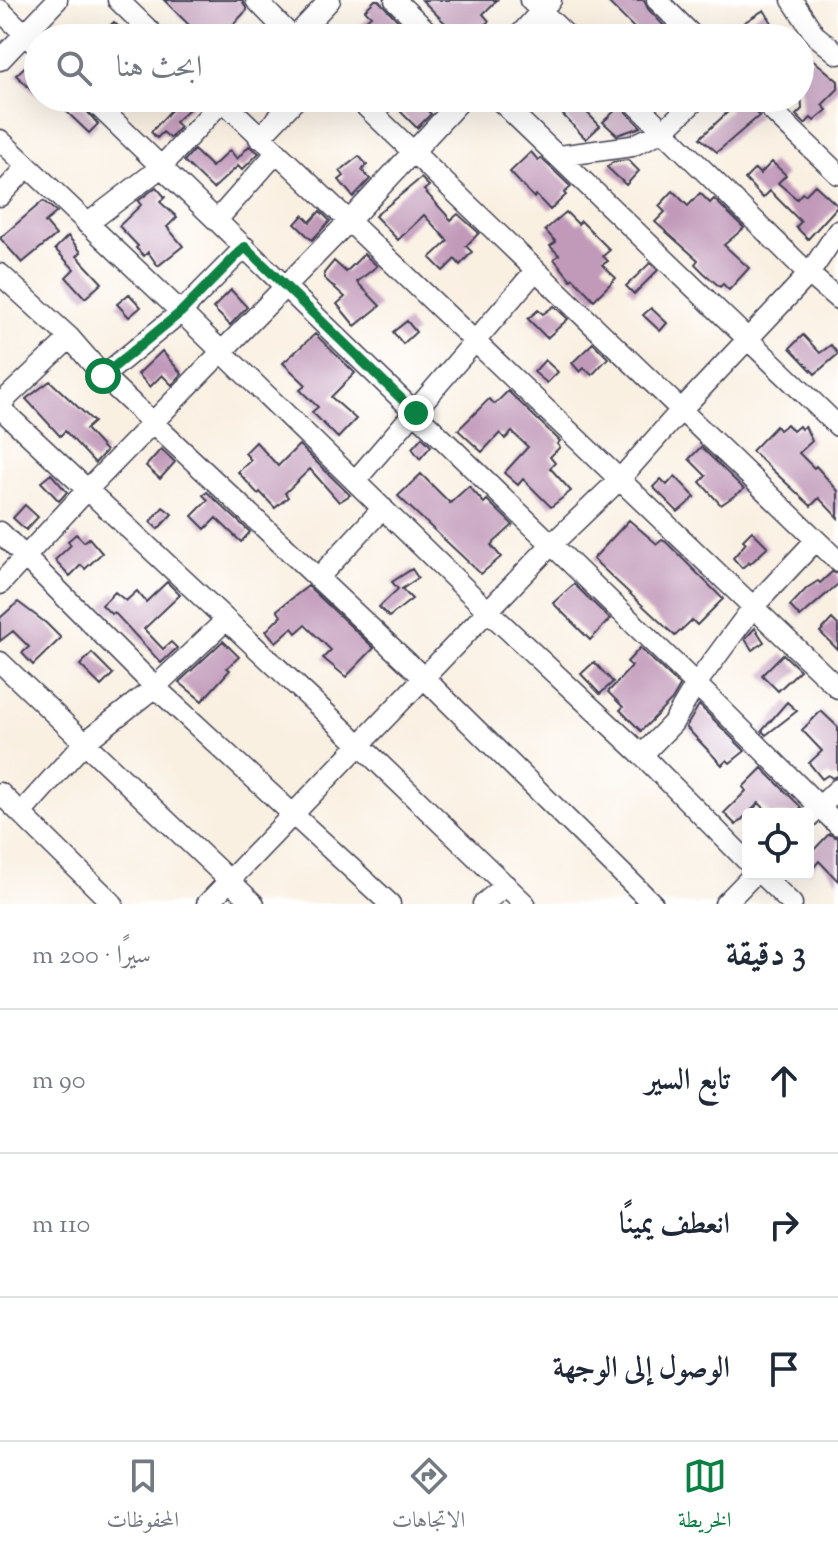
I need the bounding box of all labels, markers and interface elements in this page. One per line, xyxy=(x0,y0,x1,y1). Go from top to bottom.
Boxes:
search box xyxy=(24,24,814,112)
icon: search xyxy=(52,46,96,90)
text: ابحث هنا xyxy=(116,47,202,90)
route start xyxy=(85,358,121,394)
route end xyxy=(398,395,434,431)
map controls xyxy=(742,808,814,880)
button: locate xyxy=(742,808,814,880)
text: 3 دقيقة xyxy=(726,931,806,980)
text: سيرًا · 200 m xyxy=(32,938,151,975)
icon: ahead xyxy=(762,1059,806,1103)
text: تابع السير xyxy=(645,1060,730,1103)
text: 90 m xyxy=(32,1063,85,1100)
icon: right xyxy=(762,1203,806,1247)
text: انعطف يمينًا xyxy=(619,1204,730,1247)
text: 110 m xyxy=(32,1207,90,1244)
icon: arrive xyxy=(762,1347,806,1391)
text: الوصول إلى الوجهة xyxy=(553,1348,730,1391)
tab: المحفوظات xyxy=(106,1454,179,1541)
tab: الاتجاهات xyxy=(392,1454,465,1541)
tab: الخريطة xyxy=(678,1454,732,1541)

